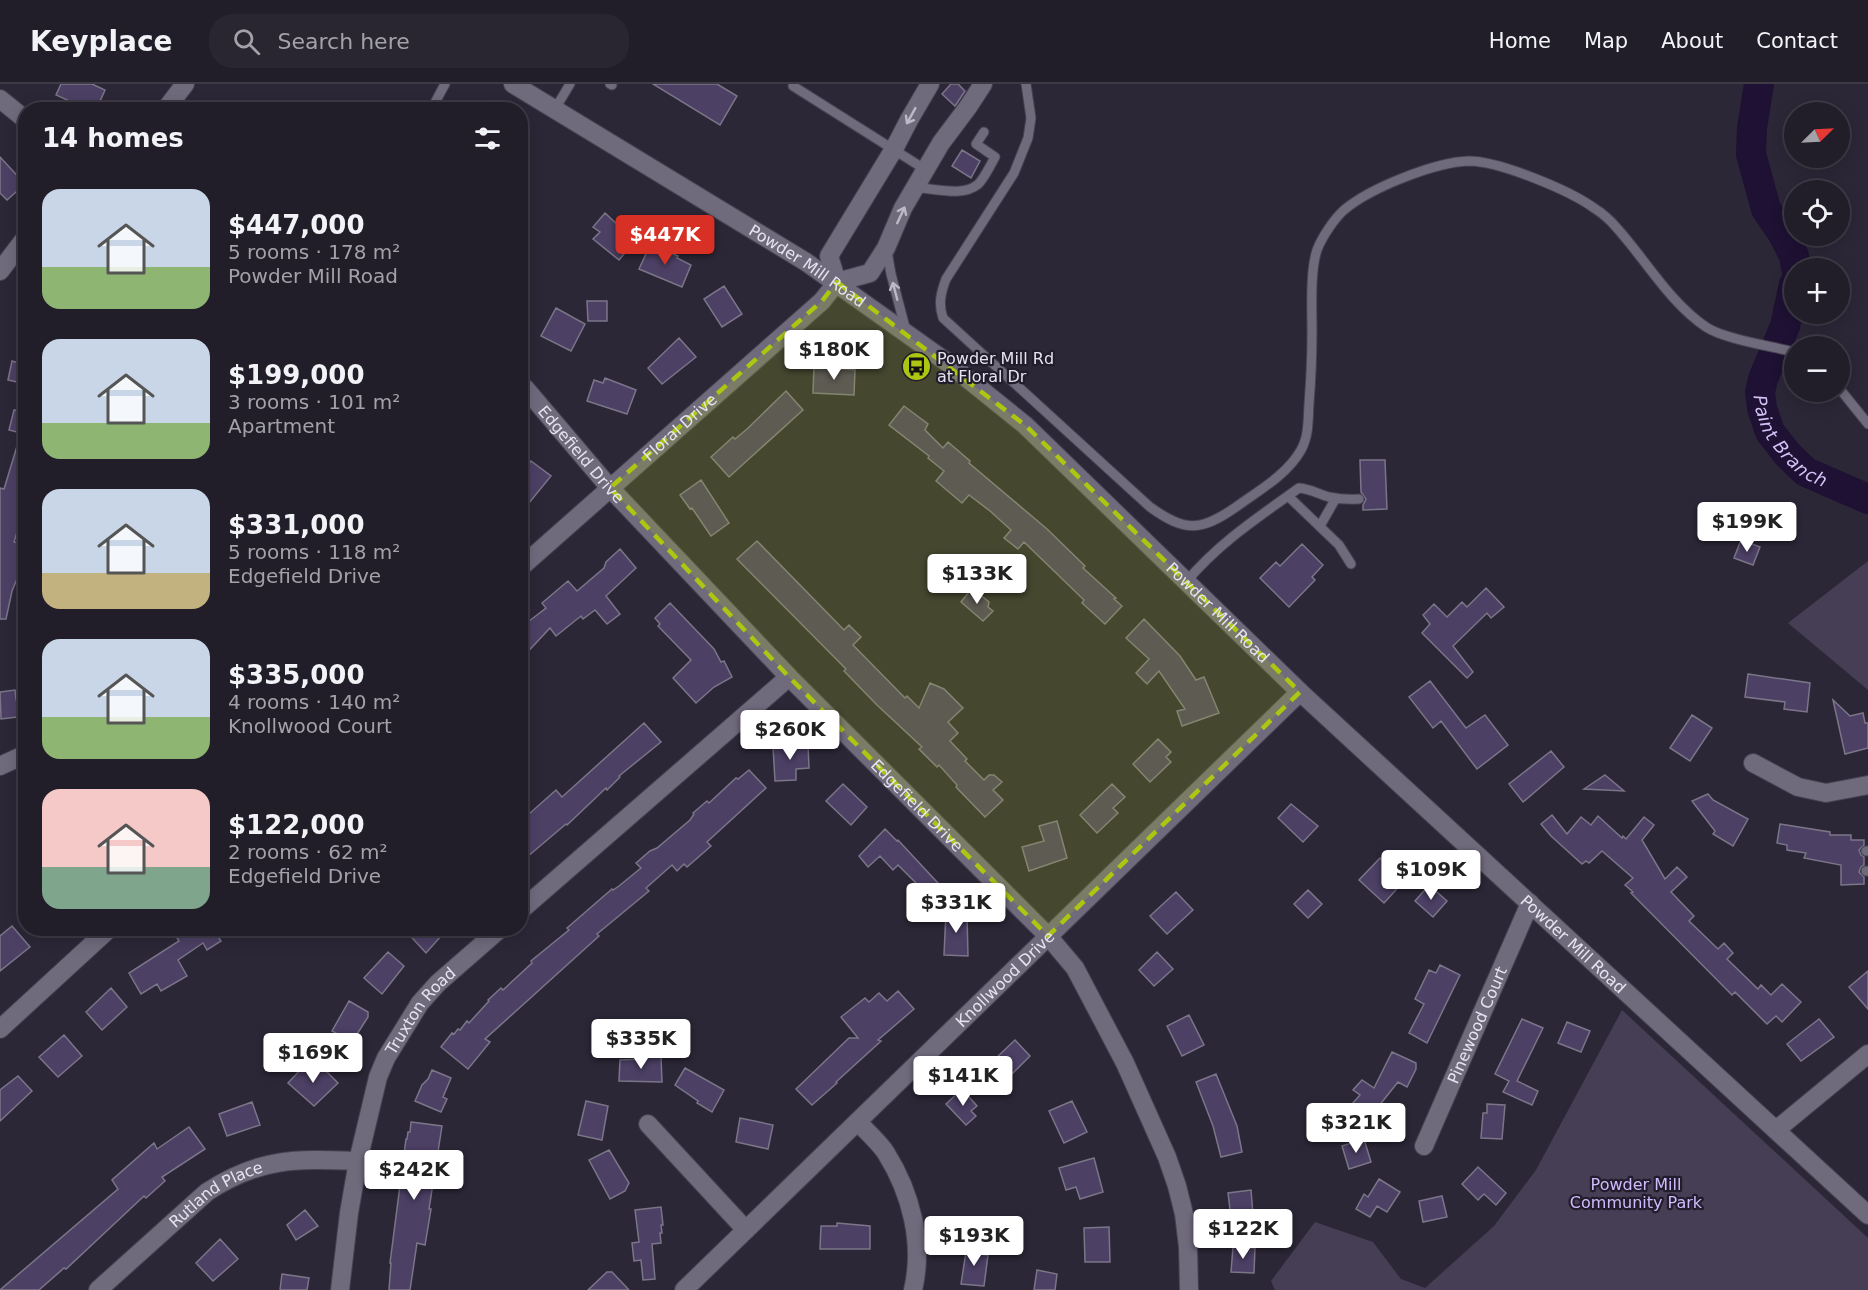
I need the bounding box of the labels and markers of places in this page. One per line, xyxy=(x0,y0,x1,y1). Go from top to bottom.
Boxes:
pin: $447K xyxy=(623,215,707,266)
pin: $180K xyxy=(792,330,876,381)
place label: Powder Mill Rd at Floral Dr xyxy=(937,349,1054,386)
bus stop icon: Powder Mill Rd at Floral Dr xyxy=(900,351,932,383)
pin: $199K xyxy=(1705,502,1789,553)
pin: $133K xyxy=(935,554,1019,605)
pin: $260K xyxy=(748,710,832,761)
pin: $109K xyxy=(1389,850,1473,901)
pin: $331K xyxy=(914,883,998,934)
pin: $335K xyxy=(599,1019,683,1070)
pin: $169K xyxy=(271,1033,355,1084)
pin: $141K xyxy=(921,1056,1005,1107)
pin: $321K xyxy=(1314,1103,1398,1154)
pin: $242K xyxy=(372,1150,456,1201)
pin: $122K xyxy=(1201,1209,1285,1260)
pin: $193K xyxy=(932,1216,1016,1267)

